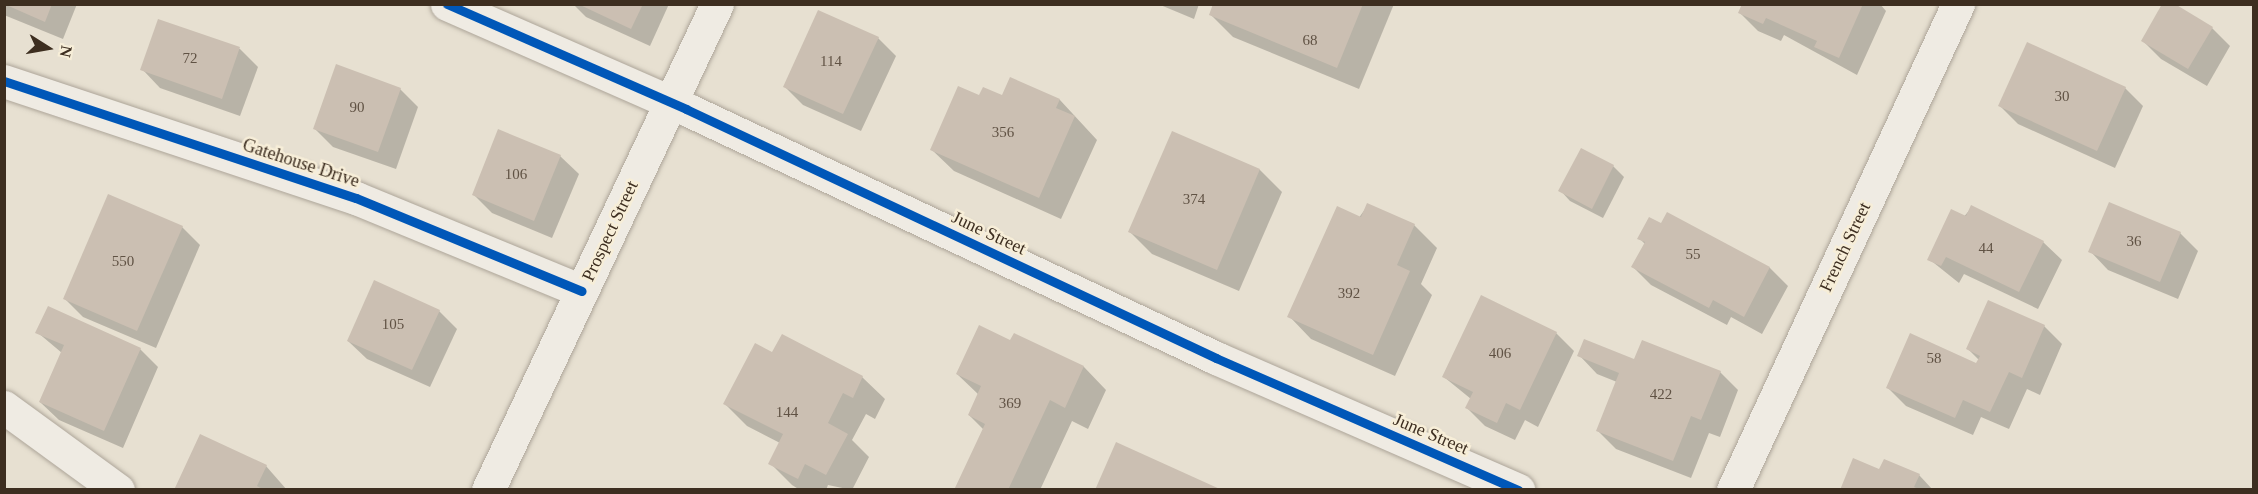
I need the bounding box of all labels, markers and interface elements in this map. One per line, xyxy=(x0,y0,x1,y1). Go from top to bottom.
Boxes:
north arrow xyxy=(18,18,78,78)
house number: 68 xyxy=(1302,32,1318,50)
text: N xyxy=(57,44,76,59)
house number: 72 xyxy=(182,50,198,68)
house number: 114 xyxy=(820,53,842,71)
house number: 30 xyxy=(2054,88,2070,106)
house number: 90 xyxy=(350,99,364,117)
house number: 356 xyxy=(992,124,1014,142)
street label: Gatehouse Drive xyxy=(240,134,362,192)
house number: 106 xyxy=(505,166,527,184)
street label: Prospect Street xyxy=(577,177,643,285)
house number: 374 xyxy=(1183,191,1205,209)
street label: French Street xyxy=(1815,199,1875,295)
street label: June Street xyxy=(948,206,1030,260)
house number: 36 xyxy=(2126,233,2142,251)
house number: 44 xyxy=(1978,240,1994,258)
house number: 55 xyxy=(1686,246,1700,264)
house number: 550 xyxy=(112,253,134,271)
house number: 392 xyxy=(1338,285,1360,303)
house number: 105 xyxy=(382,316,404,334)
house number: 406 xyxy=(1489,345,1511,363)
house number: 58 xyxy=(1926,350,1942,368)
house number: 422 xyxy=(1650,386,1672,404)
house number: 369 xyxy=(999,395,1021,413)
house number: 144 xyxy=(776,404,798,422)
street label: June Street xyxy=(1390,409,1472,459)

